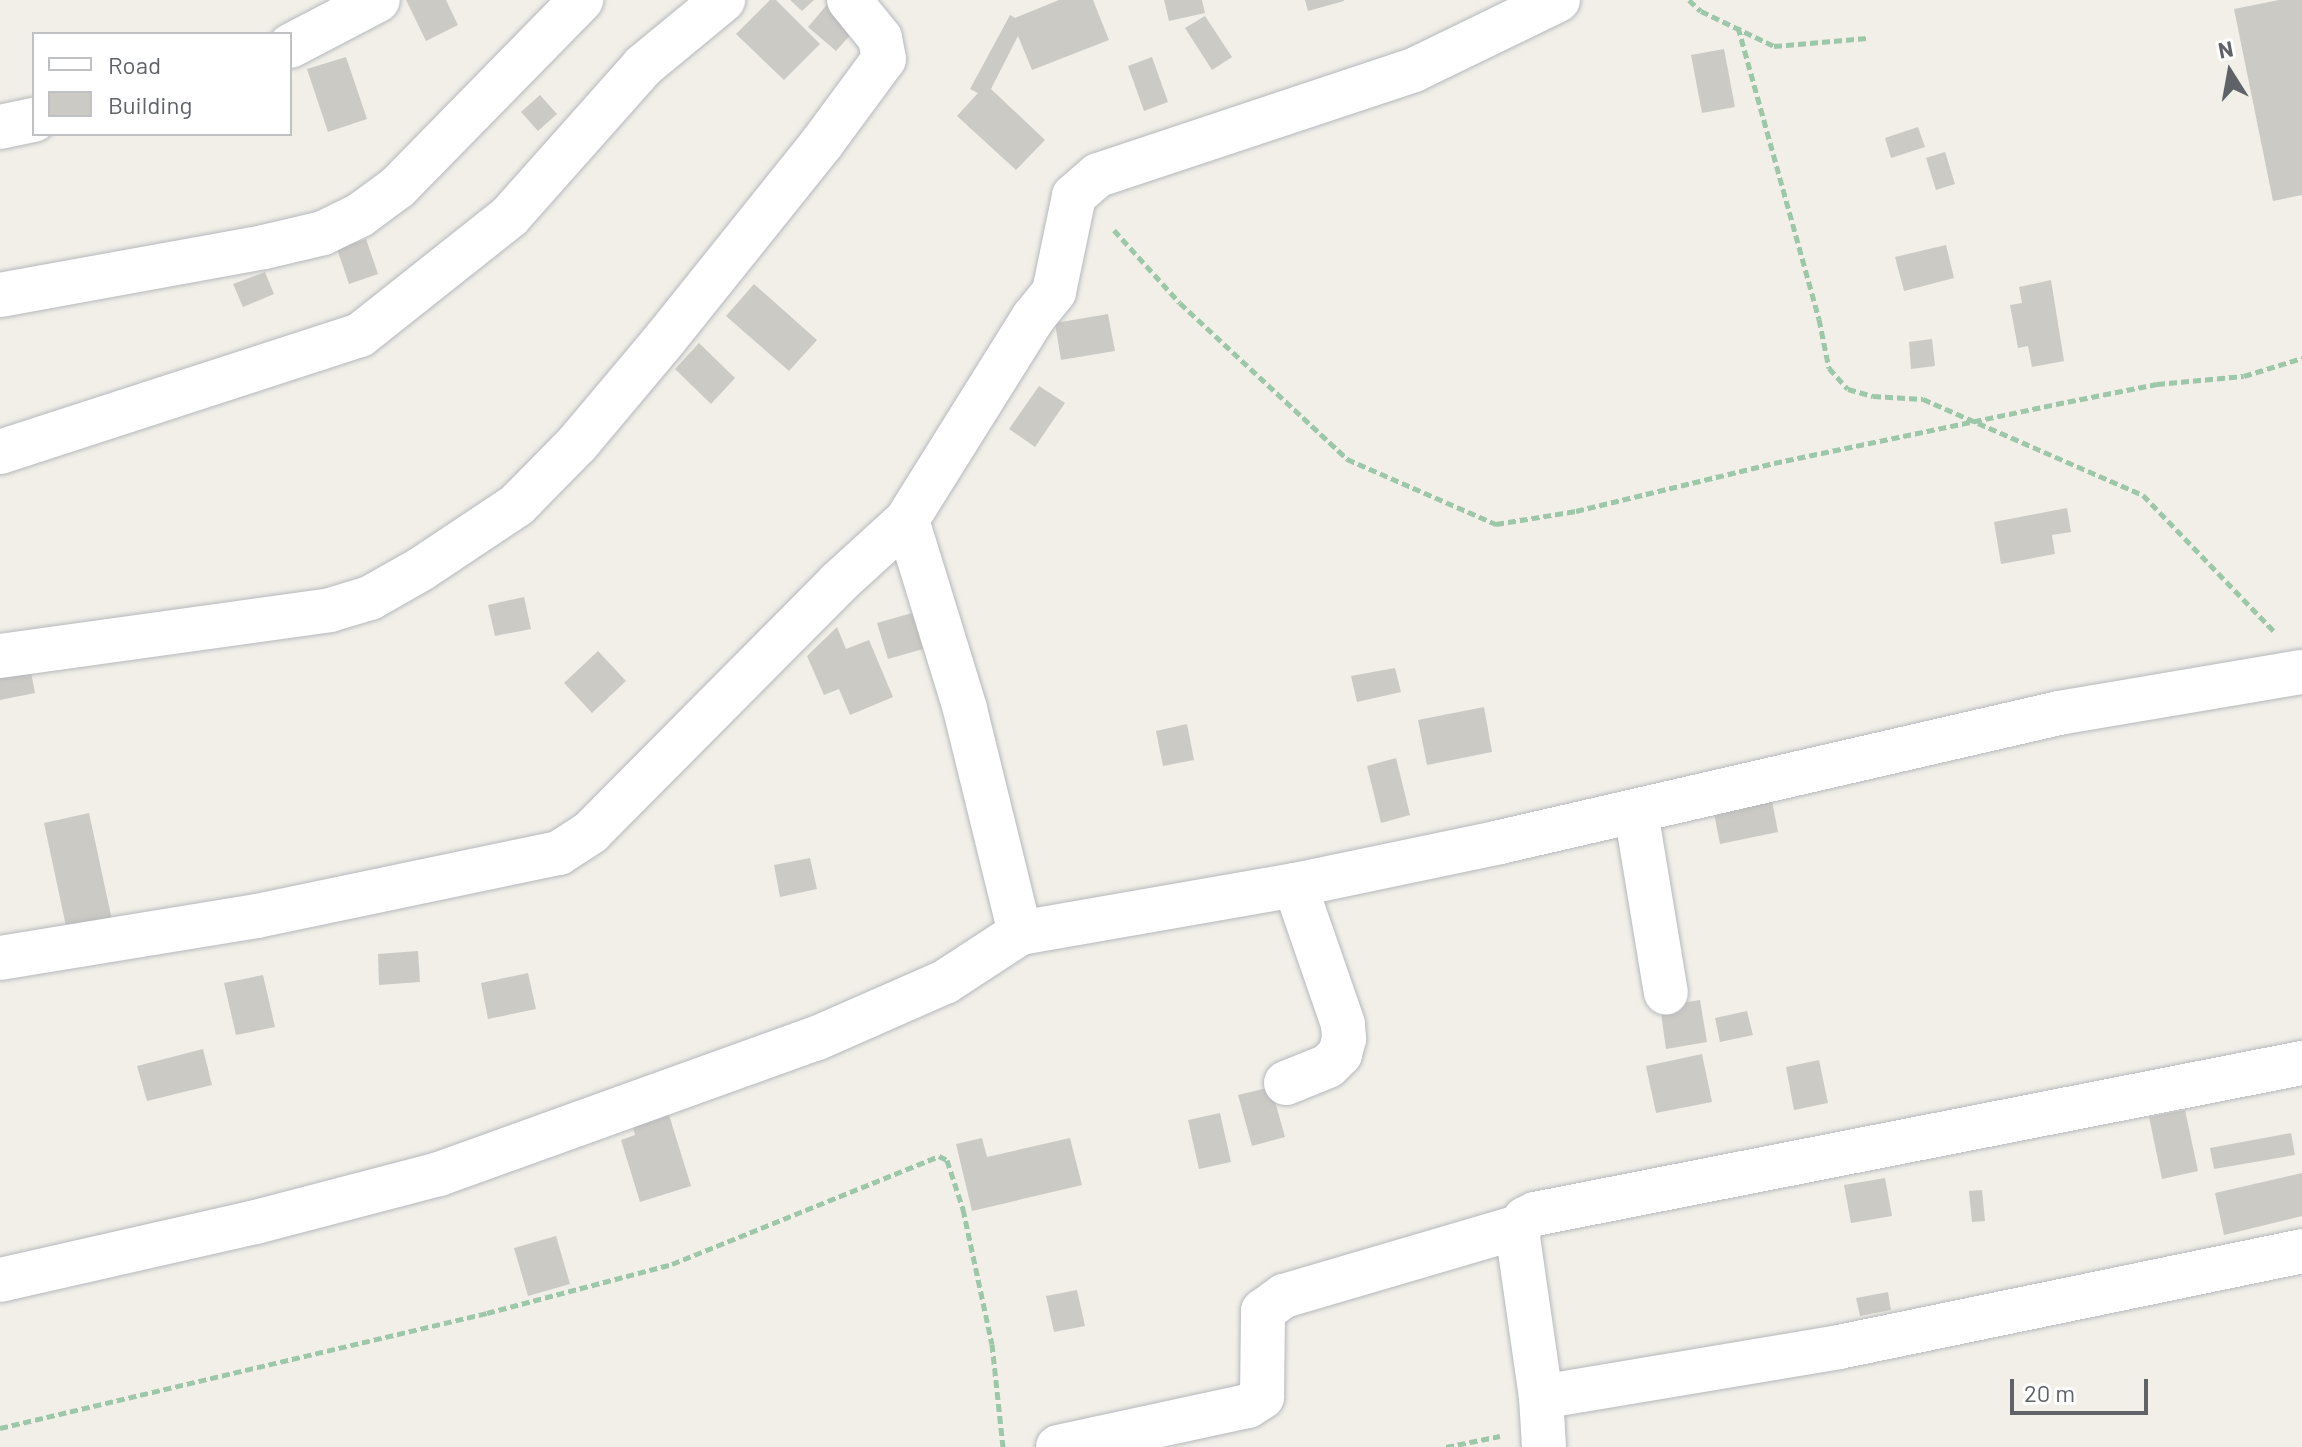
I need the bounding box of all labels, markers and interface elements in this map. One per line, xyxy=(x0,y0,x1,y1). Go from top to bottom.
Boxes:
legend xyxy=(32,32,292,136)
north arrow xyxy=(2190,32,2270,112)
text: N xyxy=(2216,34,2235,63)
text: Road xyxy=(108,50,161,79)
text: Building xyxy=(108,90,192,119)
scale bar xyxy=(2014,1363,2152,1413)
text: 20 m xyxy=(2024,1378,2075,1407)

